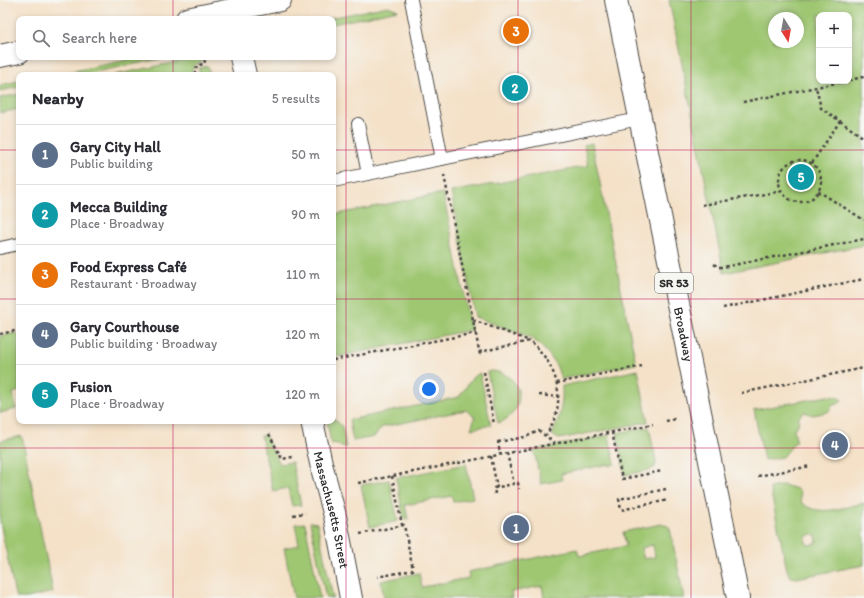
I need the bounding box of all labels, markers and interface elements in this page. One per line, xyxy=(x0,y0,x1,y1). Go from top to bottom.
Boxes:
north arrow xyxy=(768,12,804,48)
map controls xyxy=(816,12,852,84)
button: + xyxy=(816,12,852,48)
search box xyxy=(16,16,336,60)
pin: 3 xyxy=(503,16,529,46)
icon: search xyxy=(30,27,52,49)
text: Search here xyxy=(62,29,137,47)
button: − xyxy=(816,48,852,84)
pin: 2 xyxy=(502,73,528,103)
text: Nearby xyxy=(32,88,84,108)
text: 5 results xyxy=(272,91,320,106)
text: Gary City Hall xyxy=(70,138,161,156)
text: 1 xyxy=(42,147,48,162)
text: 50 m xyxy=(291,147,320,162)
text: Public building xyxy=(70,156,153,171)
pin: 5 xyxy=(788,162,814,192)
text: Mecca Building xyxy=(70,198,167,216)
text: 2 xyxy=(42,207,48,222)
text: 90 m xyxy=(291,207,320,222)
text: Place · Broadway xyxy=(70,216,164,231)
text: Food Express Café xyxy=(70,258,187,276)
text: 3 xyxy=(41,267,49,282)
text: 110 m xyxy=(286,267,320,282)
road number: SR 53 xyxy=(655,273,693,293)
text: Restaurant · Broadway xyxy=(70,276,197,291)
street label: Broadway xyxy=(671,306,697,363)
text: Gary Courthouse xyxy=(70,318,179,336)
text: 4 xyxy=(41,327,49,342)
text: 120 m xyxy=(285,327,320,342)
text: Public building · Broadway xyxy=(70,336,217,351)
text: Fusion xyxy=(70,378,112,396)
your location xyxy=(419,379,439,399)
text: 5 xyxy=(42,387,48,402)
text: 120 m xyxy=(285,387,320,402)
text: Place · Broadway xyxy=(70,396,164,411)
pin: 4 xyxy=(822,430,848,460)
street label: Massachusetts Street xyxy=(311,450,353,570)
pin: 1 xyxy=(503,513,529,543)

